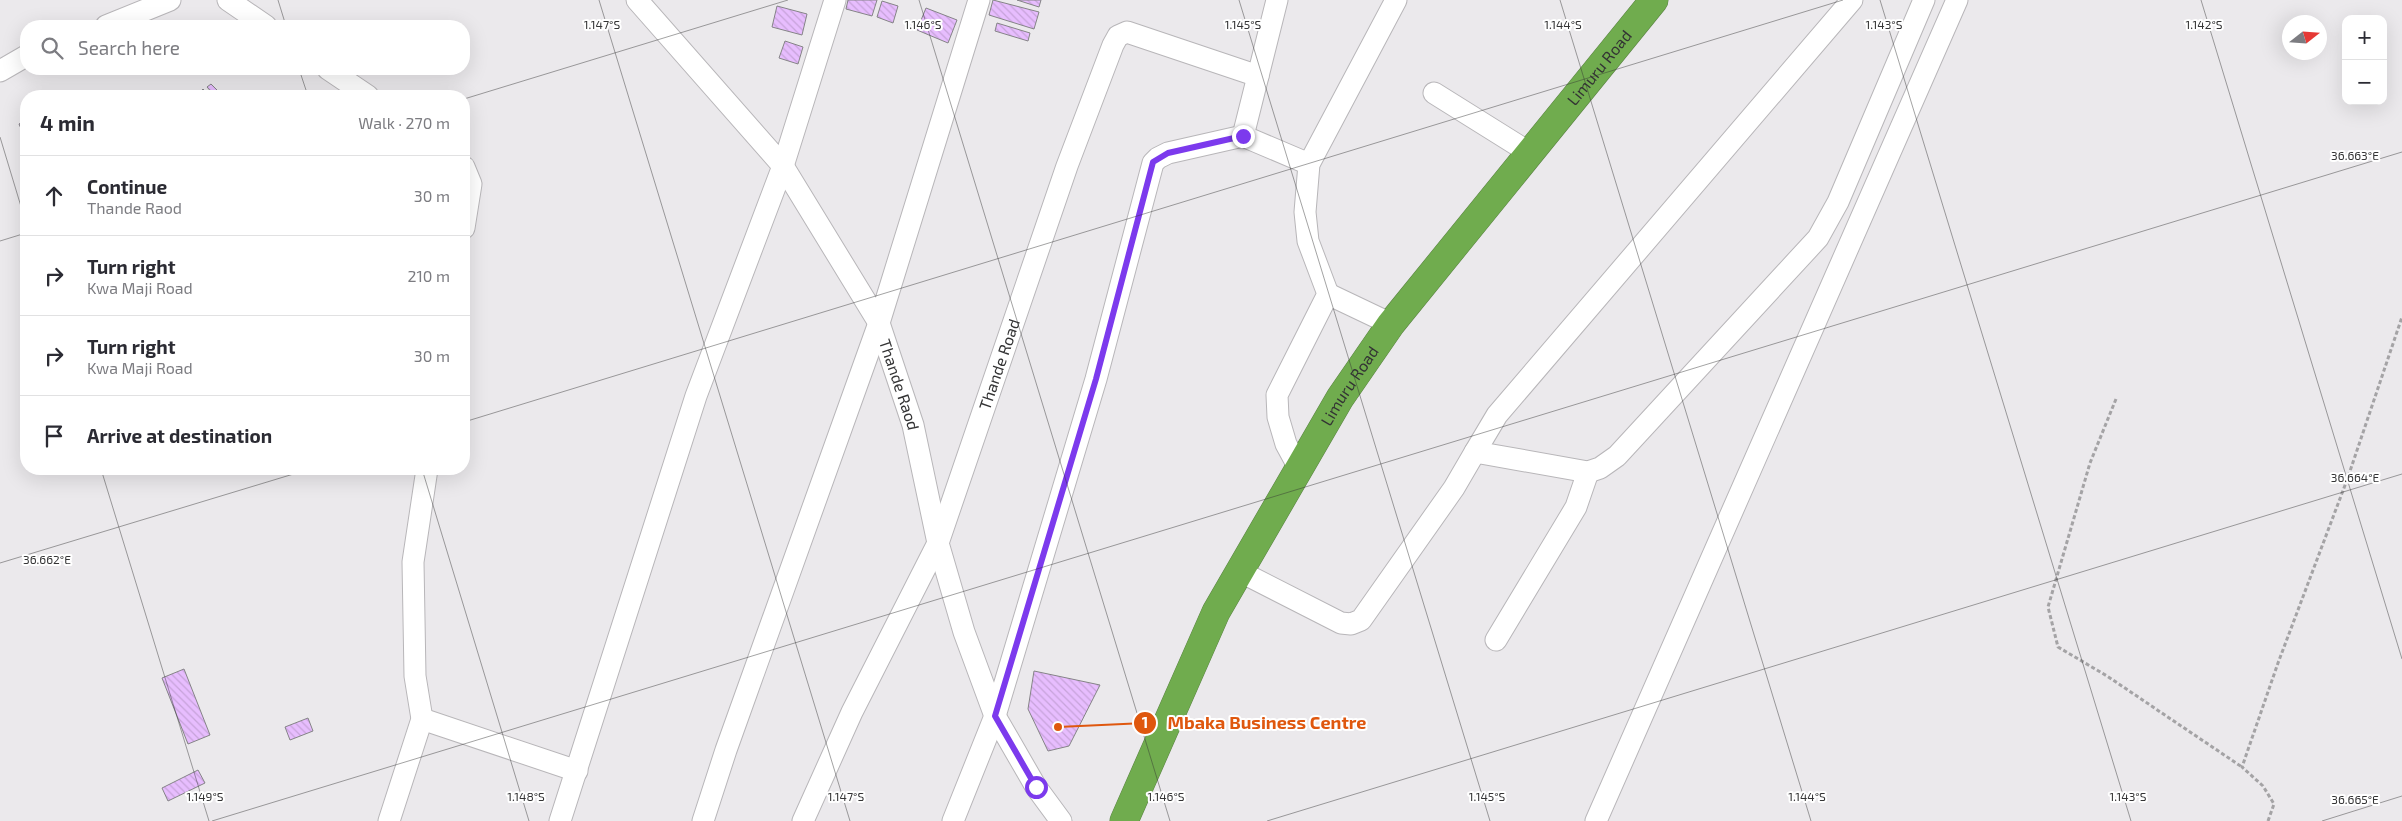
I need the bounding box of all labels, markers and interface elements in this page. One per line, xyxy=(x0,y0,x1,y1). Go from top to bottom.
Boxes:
north arrow xyxy=(2282,15,2327,60)
map controls xyxy=(2342,15,2387,105)
button: + xyxy=(2342,15,2387,60)
text: 1.147°S xyxy=(584,17,620,31)
text: 1.146°S xyxy=(904,17,942,31)
text: 1.145°S xyxy=(1225,17,1262,31)
text: 1.144°S xyxy=(1544,17,1582,31)
text: 1.143°S xyxy=(1866,17,1903,31)
text: 1.142°S xyxy=(2186,17,2223,31)
search box xyxy=(20,20,470,75)
street label: Limuru Road xyxy=(1563,26,1635,109)
icon: search xyxy=(38,34,66,62)
text: Search here xyxy=(78,36,180,59)
button: − xyxy=(2342,60,2387,105)
text: 4 min xyxy=(40,110,95,135)
text: Walk · 270 m xyxy=(358,113,450,132)
route end xyxy=(1232,125,1255,148)
text: 36.663°E xyxy=(2331,148,2379,162)
text: Continue xyxy=(87,175,167,198)
icon: ahead xyxy=(40,182,68,210)
text: 30 m xyxy=(414,186,450,205)
text: Thande Raod xyxy=(87,198,182,217)
text: Turn right xyxy=(87,255,175,278)
icon: right xyxy=(40,262,68,290)
text: 210 m xyxy=(407,266,450,285)
text: Kwa Maji Road xyxy=(87,278,193,297)
street label: Thande Road xyxy=(974,316,1023,412)
text: Turn right xyxy=(87,335,175,358)
street label: Thande Raod xyxy=(876,336,924,432)
icon: right xyxy=(40,342,68,370)
street label: Limuru Road xyxy=(1316,342,1382,429)
text: 30 m xyxy=(414,346,450,365)
text: Kwa Maji Road xyxy=(87,358,193,377)
icon: arrive xyxy=(40,422,68,450)
text: Arrive at destination xyxy=(87,424,272,447)
text: 36.664°E xyxy=(2331,470,2380,484)
text: 36.662°E xyxy=(23,552,71,566)
callout: Mbaka Business Centre xyxy=(1133,706,1377,739)
text: Mbaka Business Centre xyxy=(1168,711,1366,733)
text: 1 xyxy=(1142,713,1148,731)
route start xyxy=(1025,776,1048,799)
text: 1.149°S xyxy=(186,789,224,803)
text: 1.148°S xyxy=(507,789,545,803)
text: 1.147°S xyxy=(828,789,864,803)
text: 1.146°S xyxy=(1147,789,1185,803)
text: 1.145°S xyxy=(1469,789,1506,803)
text: 1.144°S xyxy=(1788,789,1826,803)
text: 1.143°S xyxy=(2110,789,2147,803)
text: 36.665°E xyxy=(2331,792,2379,806)

